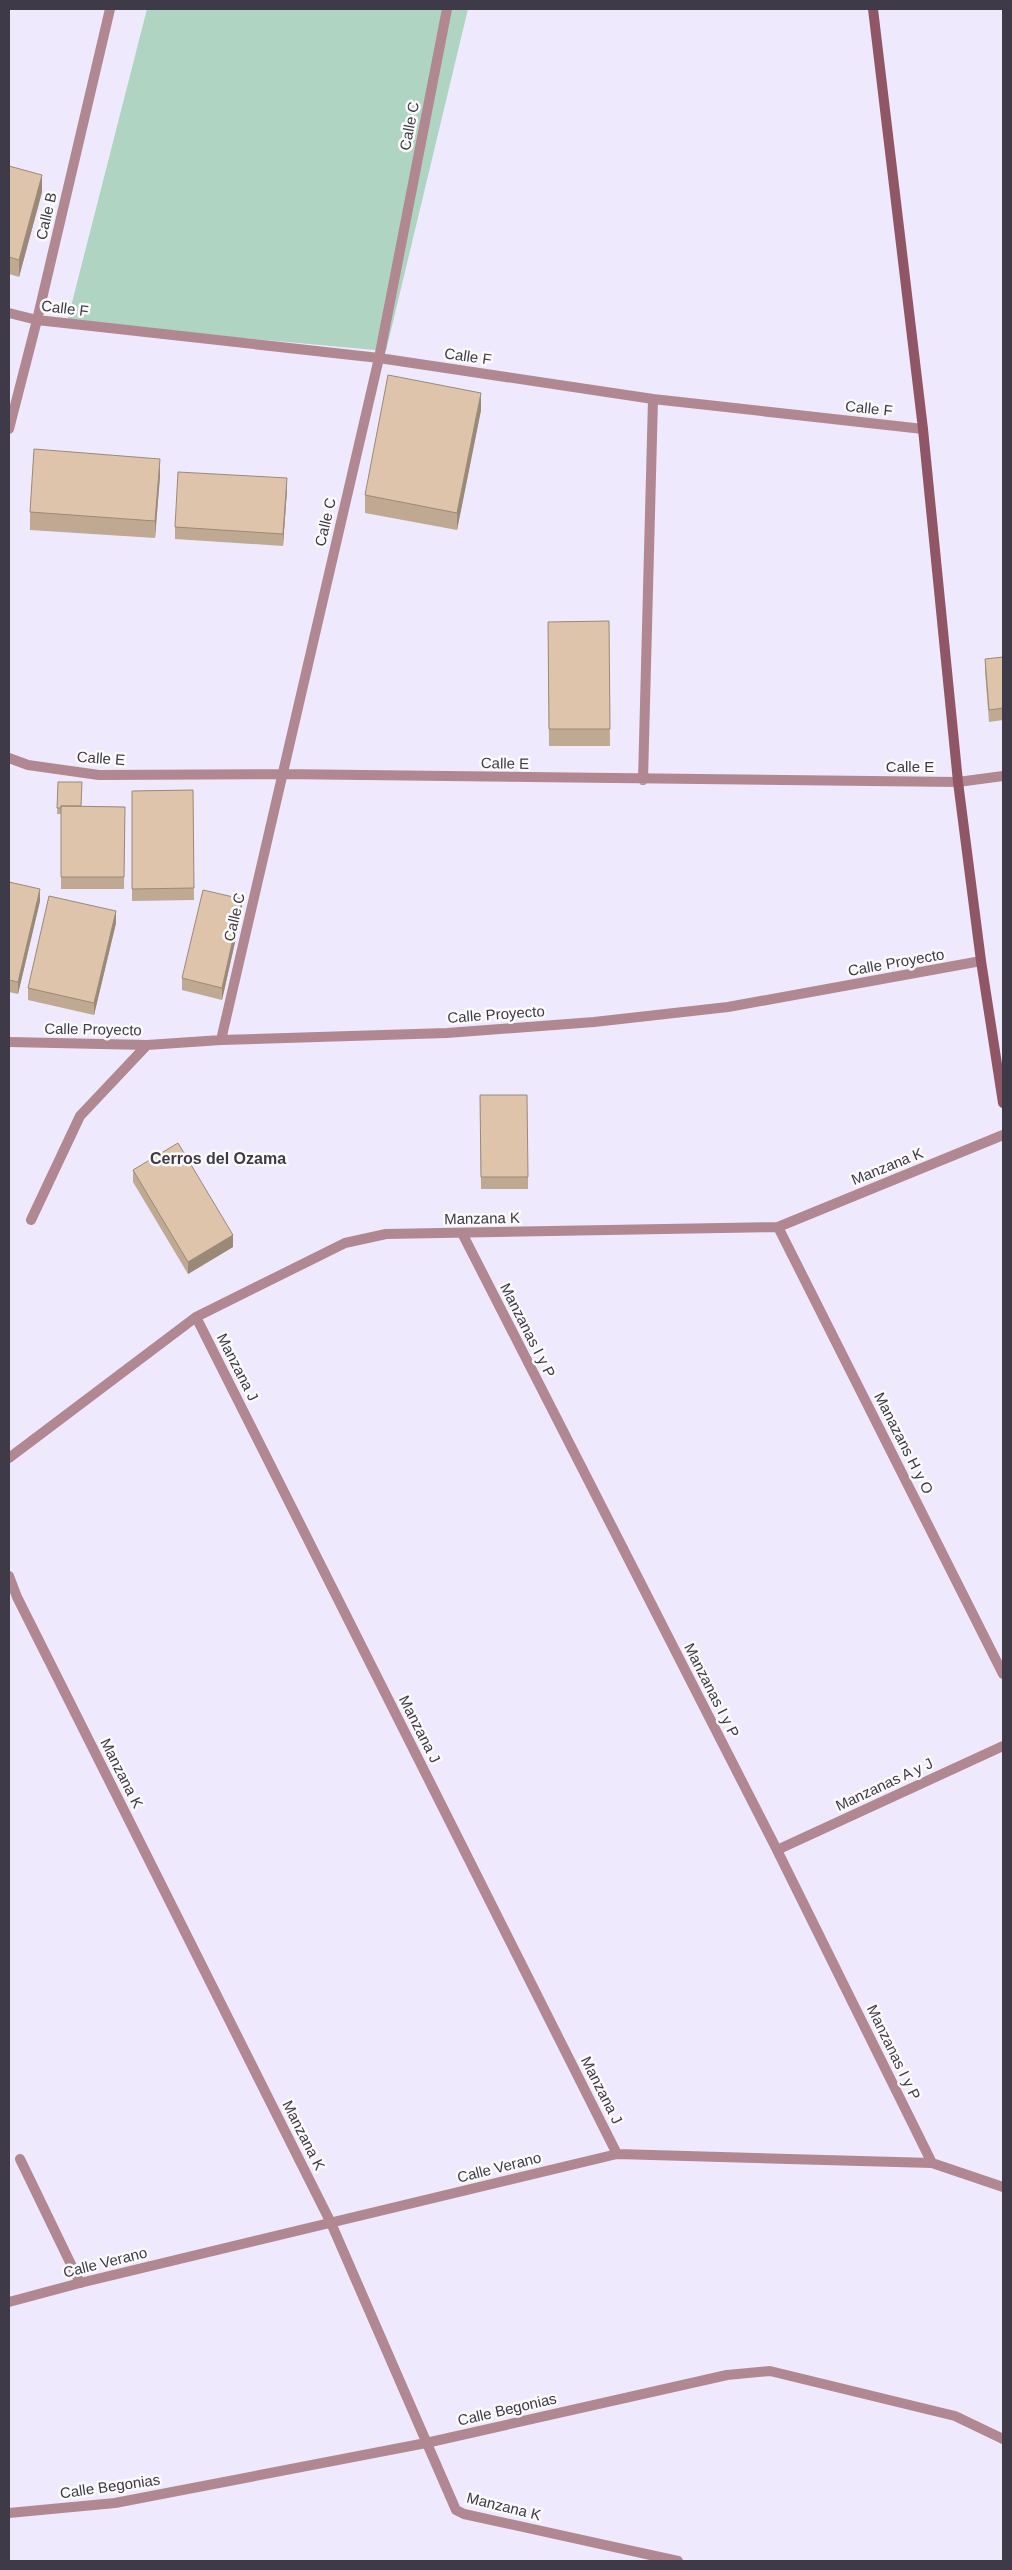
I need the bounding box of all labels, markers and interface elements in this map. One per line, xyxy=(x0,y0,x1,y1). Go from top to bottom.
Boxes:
street label: Calle C xyxy=(396,100,422,152)
street label: Calle B xyxy=(32,191,60,241)
street label: Calle F xyxy=(40,297,90,319)
street label: Calle F xyxy=(443,344,493,368)
street label: Calle F xyxy=(844,397,894,419)
street label: Calle C xyxy=(311,496,339,548)
street label: Calle E xyxy=(76,748,126,768)
street label: Calle E xyxy=(481,754,529,772)
street label: Calle E xyxy=(886,758,934,775)
street label: Calle C xyxy=(220,891,248,943)
street label: Calle Proyecto xyxy=(846,945,946,979)
street label: Calle Proyecto xyxy=(447,1002,545,1026)
street label: Calle Proyecto xyxy=(44,1020,142,1038)
street label: Manzana K xyxy=(849,1144,925,1188)
district label: Cerros del Ozama xyxy=(150,1150,286,1167)
street label: Manzana K xyxy=(444,1209,520,1227)
street label: Manzanas I y P xyxy=(497,1280,559,1380)
street label: Manzana J xyxy=(214,1330,262,1404)
street label: Manazans H y O xyxy=(871,1389,937,1497)
street label: Manzanas I y P xyxy=(681,1640,743,1740)
street label: Manzana J xyxy=(396,1692,444,1766)
street label: Manzana K xyxy=(97,1735,147,1811)
street label: Manzanas A y J xyxy=(833,1754,935,1814)
street label: Manzanas I y P xyxy=(864,2002,924,2102)
street label: Manzana J xyxy=(578,2053,626,2127)
street label: Manzana K xyxy=(279,2097,329,2173)
street label: Calle Verano xyxy=(455,2148,543,2186)
street label: Calle Verano xyxy=(61,2243,149,2281)
street label: Calle Begonias xyxy=(456,2389,558,2429)
street label: Calle Begonias xyxy=(59,2471,161,2501)
street label: Manzana K xyxy=(465,2489,543,2523)

